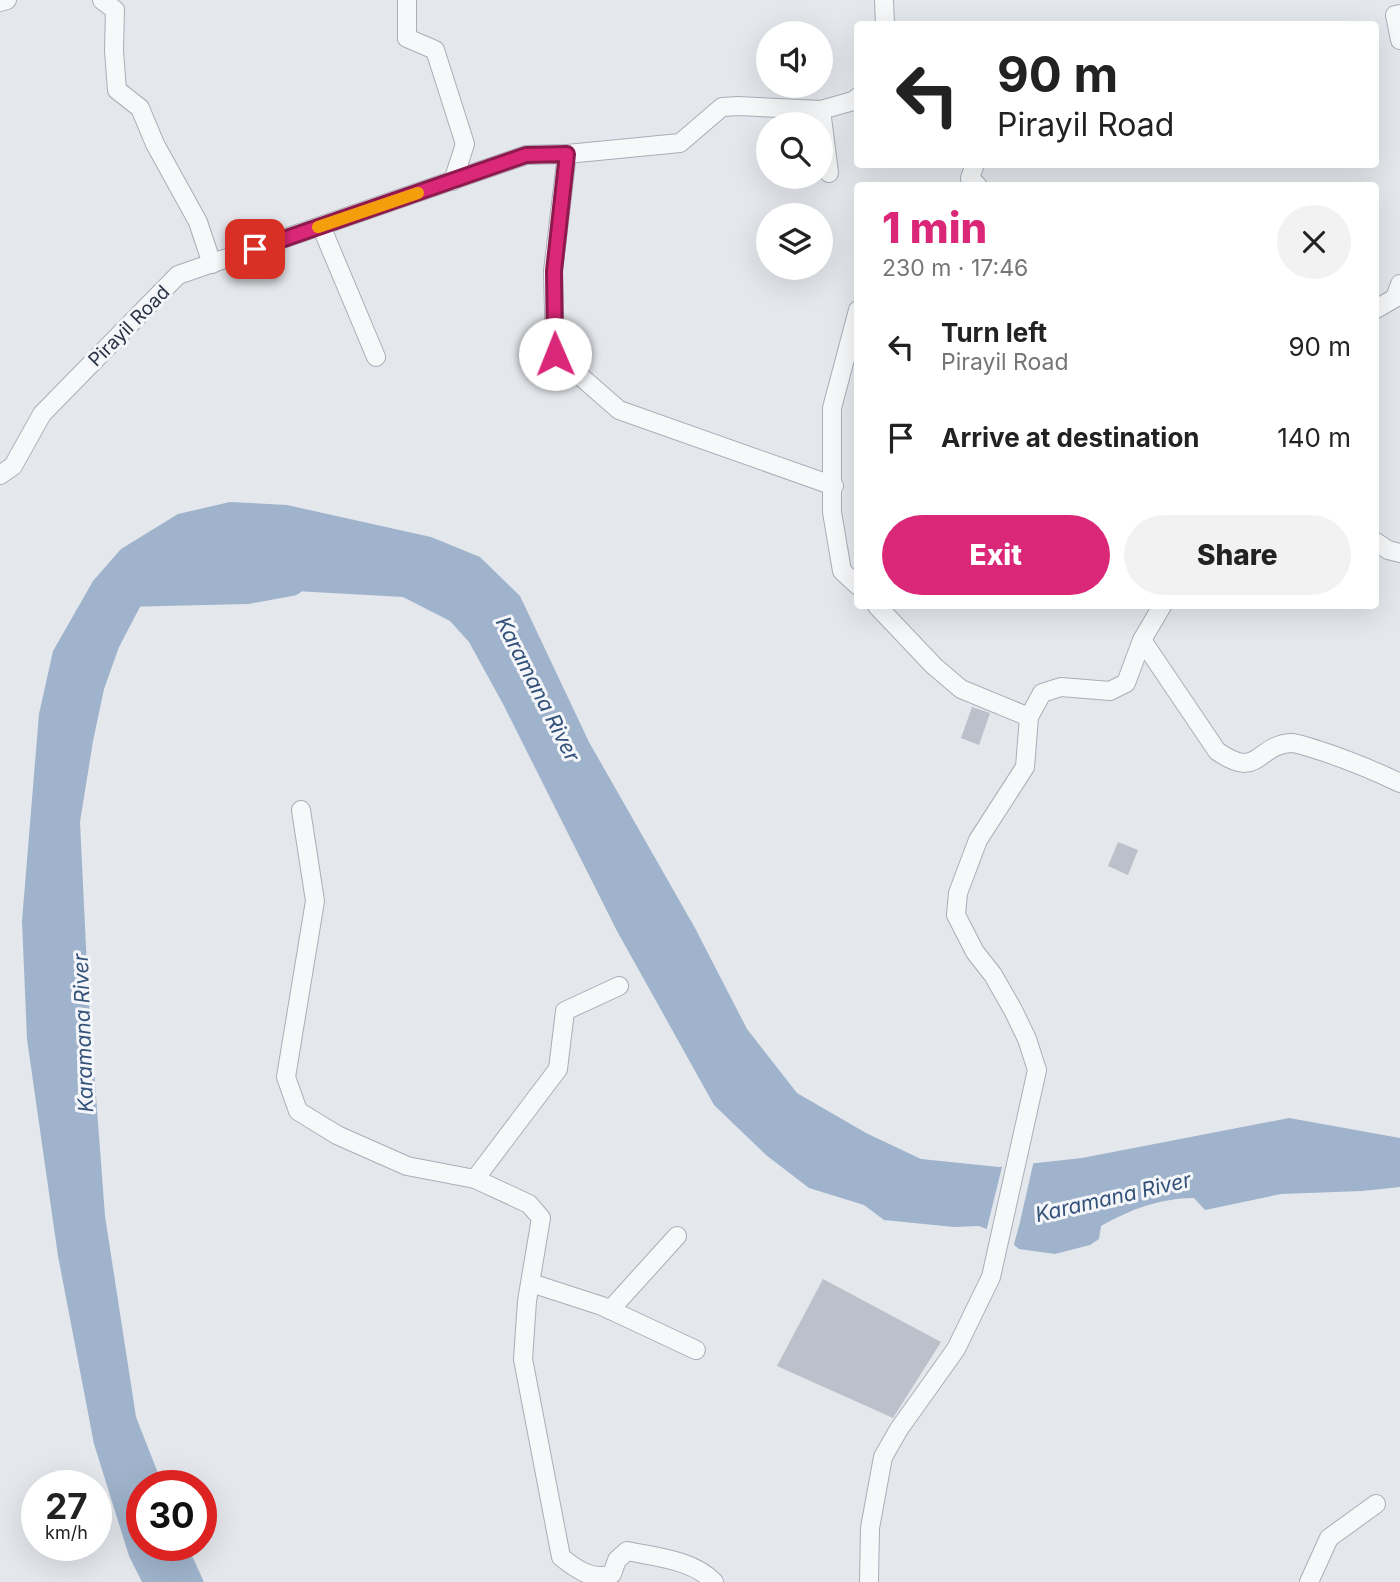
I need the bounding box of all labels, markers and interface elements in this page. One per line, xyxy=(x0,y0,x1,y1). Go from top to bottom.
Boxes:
map controls xyxy=(756,21,833,280)
button: sound xyxy=(756,21,833,98)
text: 90 m xyxy=(997,45,1118,104)
icon: left xyxy=(882,49,973,140)
text: Pirayil Road xyxy=(997,105,1174,144)
button: search xyxy=(756,112,833,189)
text: 1 min xyxy=(882,202,987,253)
button: layers xyxy=(756,203,833,280)
button: close xyxy=(1277,205,1351,279)
pin xyxy=(225,219,285,279)
icon: arrive xyxy=(236,230,274,268)
text: 230 m · 17:46 xyxy=(882,254,1028,282)
street label: Pirayil Road xyxy=(84,281,174,371)
position arrow xyxy=(518,317,592,391)
text: Turn left xyxy=(941,317,1047,348)
icon: left xyxy=(882,328,920,366)
text: 90 m xyxy=(1288,331,1351,362)
text: Pirayil Road xyxy=(941,348,1069,376)
icon: arrive xyxy=(882,419,920,457)
text: Arrive at destination xyxy=(941,422,1200,453)
text: 140 m xyxy=(1277,422,1351,453)
button: Exit xyxy=(882,515,1110,595)
button: Share xyxy=(1124,515,1351,595)
water label: Karamana River xyxy=(491,612,586,767)
water label: Karamana River xyxy=(68,952,98,1113)
water label: Karamana River xyxy=(1033,1167,1194,1227)
speed limit sign: 30 xyxy=(126,1470,217,1561)
text: 27 xyxy=(45,1485,88,1527)
text: km/h xyxy=(45,1522,88,1543)

